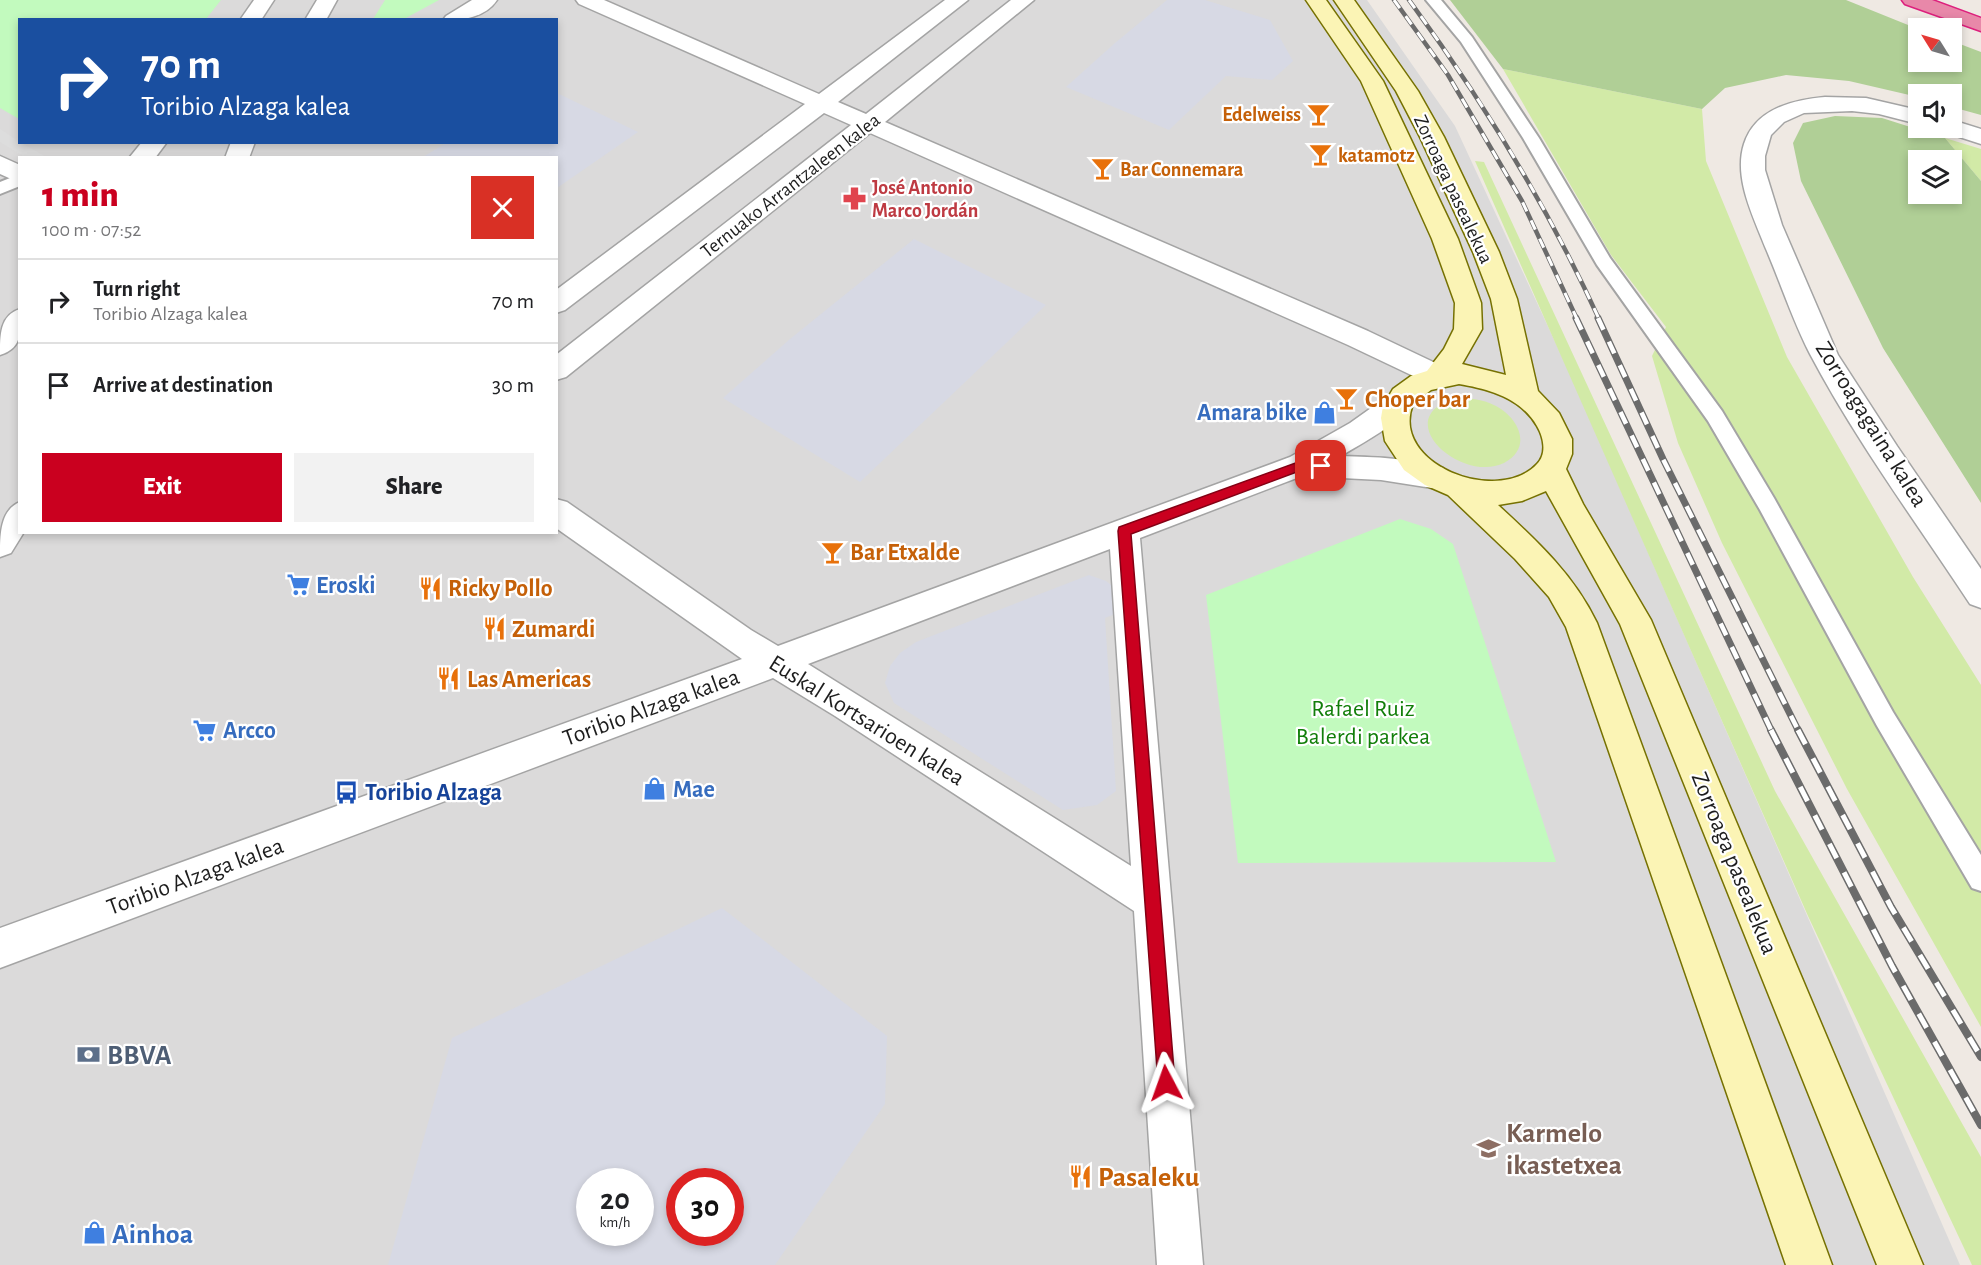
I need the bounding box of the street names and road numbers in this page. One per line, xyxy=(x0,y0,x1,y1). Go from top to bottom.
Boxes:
street label: Ternuako Arrantzaleen kalea xyxy=(697,110,884,262)
street label: Zorroaga pasealekua xyxy=(1410,112,1496,267)
street label: Zorroagagaina kalea xyxy=(1811,338,1932,511)
street label: Euskal Kortsarioen kalea xyxy=(765,651,968,791)
street label: Toribio Alzaga kalea xyxy=(560,665,743,751)
street label: Zorroaga pasealekua xyxy=(1687,769,1782,958)
street label: Toribio Alzaga kalea xyxy=(104,834,287,920)

